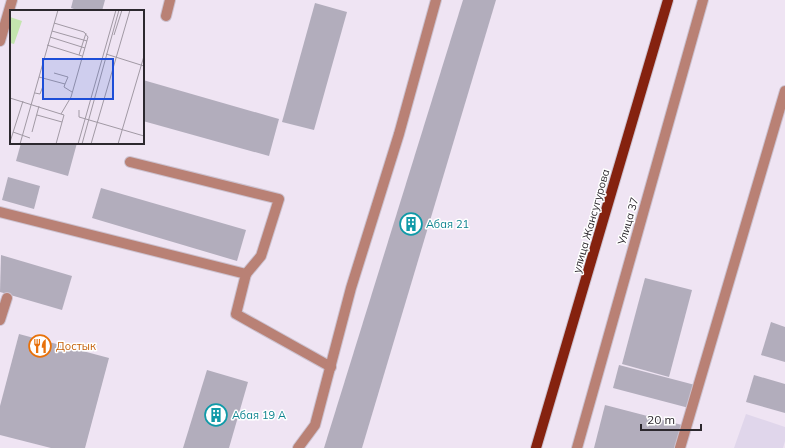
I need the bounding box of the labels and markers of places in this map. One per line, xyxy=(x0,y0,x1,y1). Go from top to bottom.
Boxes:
building icon: Абая 21 xyxy=(398,211,424,237)
place label: Абая 21 xyxy=(426,217,469,231)
restaurant icon: Достык xyxy=(27,333,53,359)
place label: Достык xyxy=(56,339,96,353)
building icon: Абая 19 А xyxy=(203,402,229,428)
place label: Абая 19 А xyxy=(232,408,286,422)

